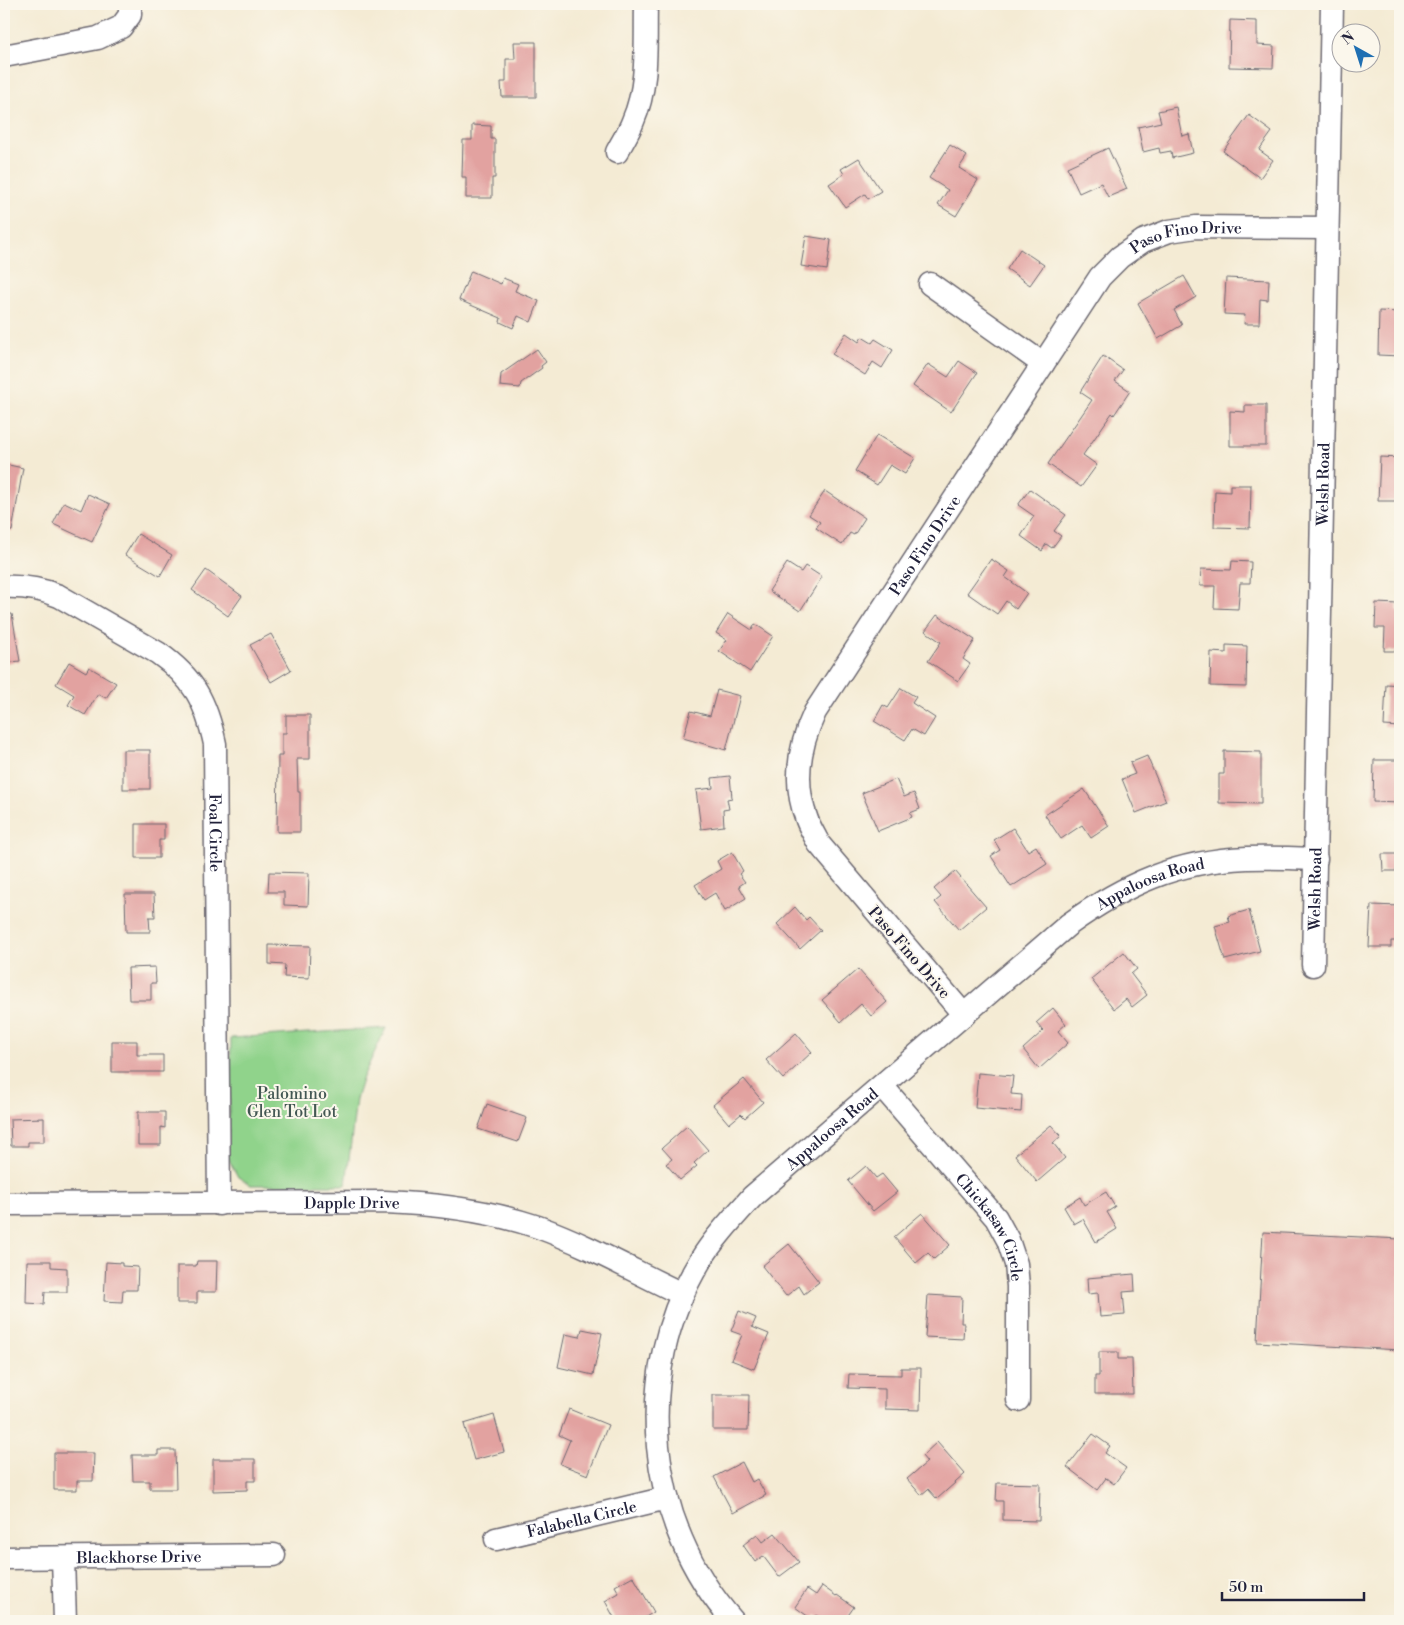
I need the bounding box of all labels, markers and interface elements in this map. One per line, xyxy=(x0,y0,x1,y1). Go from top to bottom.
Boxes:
north arrow xyxy=(1332,22,1382,72)
text: N xyxy=(1338,28,1358,49)
street label: Paso Fino Drive xyxy=(1126,218,1242,258)
street label: Welsh Road xyxy=(1313,442,1334,527)
street label: Paso Fino Drive xyxy=(885,492,965,599)
street label: Foal Circle xyxy=(204,794,225,872)
street label: Welsh Road xyxy=(1305,847,1326,932)
street label: Appaloosa Road xyxy=(1092,854,1206,915)
street label: Paso Fino Drive xyxy=(864,902,955,1003)
park label: Palomino Glen Tot Lot xyxy=(247,1084,337,1122)
street label: Appaloosa Road xyxy=(781,1084,883,1175)
street label: Chickasaw Circle xyxy=(951,1169,1027,1282)
street label: Dapple Drive xyxy=(304,1193,400,1214)
street label: Falabella Circle xyxy=(525,1497,639,1542)
street label: Blackhorse Drive xyxy=(75,1547,202,1568)
scale bar xyxy=(1222,1570,1364,1602)
text: 50 m xyxy=(1229,1578,1263,1597)

